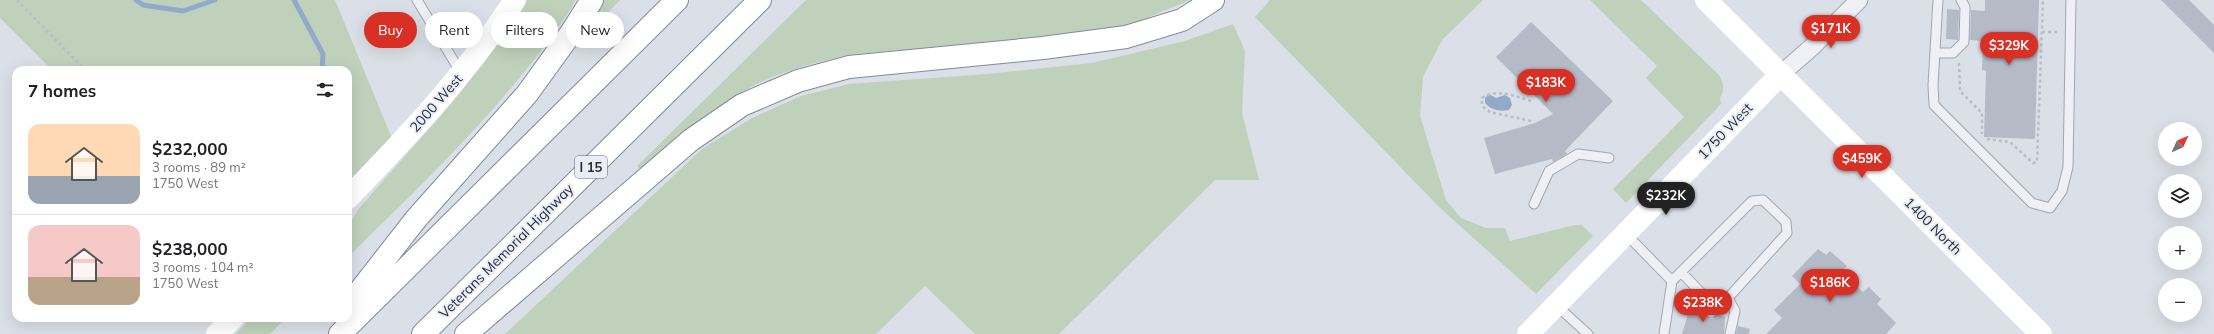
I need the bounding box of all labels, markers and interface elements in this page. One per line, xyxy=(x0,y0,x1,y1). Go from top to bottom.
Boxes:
chip: Buy xyxy=(364,12,417,48)
chip: Rent xyxy=(425,12,483,48)
chip: Filters xyxy=(491,12,558,48)
chip: New xyxy=(566,12,624,48)
pin: $171K xyxy=(1803,15,1859,49)
text: $171K xyxy=(1811,20,1851,36)
pin: $329K xyxy=(1981,32,2037,66)
text: $329K xyxy=(1989,37,2029,53)
pin: $183K xyxy=(1518,69,1574,103)
street label: 2000 West xyxy=(406,70,466,136)
text: $183K xyxy=(1526,74,1566,90)
icon: filters xyxy=(314,79,336,101)
text: 7 homes xyxy=(28,80,96,101)
street label: 1750 West xyxy=(1694,99,1756,163)
north arrow xyxy=(2158,122,2202,166)
map controls xyxy=(2158,122,2202,322)
text: $232,000 xyxy=(152,138,228,159)
icon: home xyxy=(60,140,108,188)
pin: $459K xyxy=(1834,145,1890,179)
text: $459K xyxy=(1842,150,1882,166)
road number: I 15 xyxy=(575,156,607,178)
text: 3 rooms · 89 m² xyxy=(152,159,246,175)
button: layers xyxy=(2158,174,2202,218)
text: 1750 West xyxy=(152,175,218,191)
street label: Veterans Memorial Highway xyxy=(435,179,578,322)
pin: $232K xyxy=(1638,182,1694,216)
text: $232K xyxy=(1646,187,1686,203)
street label: 1400 North xyxy=(1900,193,1966,259)
button: + xyxy=(2158,226,2202,270)
text: $238,000 xyxy=(152,238,228,259)
icon: home xyxy=(60,241,108,289)
text: 3 rooms · 104 m² xyxy=(152,259,253,275)
pin: $186K xyxy=(1802,269,1858,303)
text: $186K xyxy=(1810,274,1850,290)
text: 1750 West xyxy=(152,275,218,291)
button: − xyxy=(2158,278,2202,322)
pin: $238K xyxy=(1675,289,1731,323)
text: $238K xyxy=(1683,294,1723,310)

